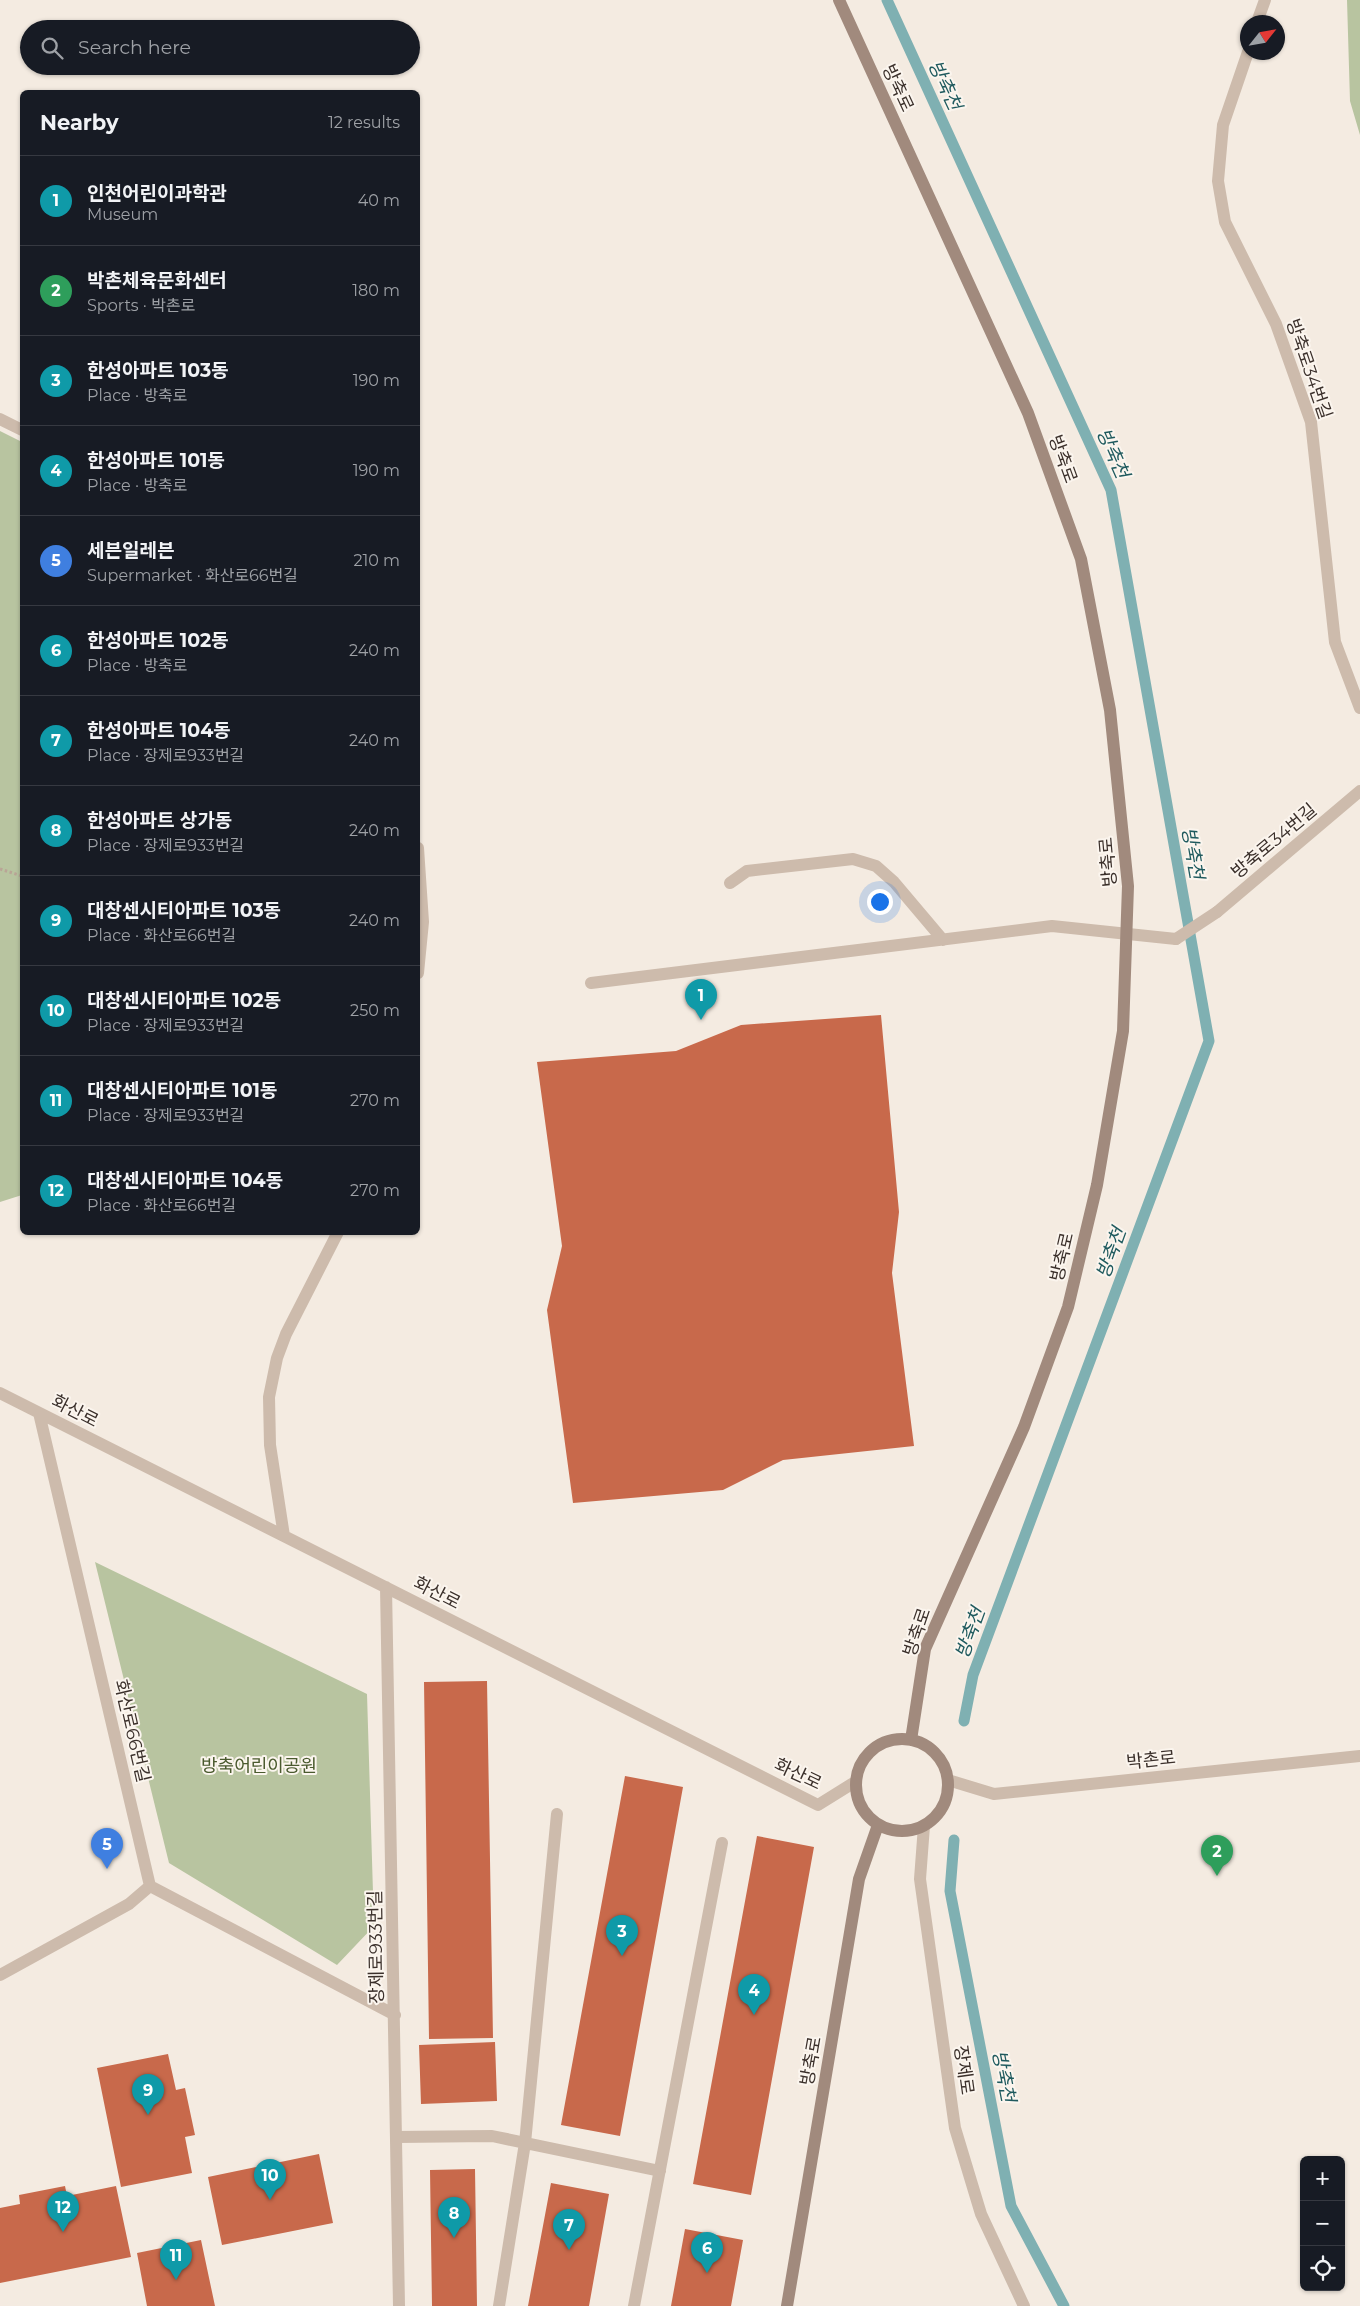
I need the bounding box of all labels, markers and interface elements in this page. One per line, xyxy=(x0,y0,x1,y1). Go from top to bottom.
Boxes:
north arrow xyxy=(1240,15,1285,60)
search box xyxy=(20,20,420,75)
icon: search xyxy=(38,34,66,62)
text: Search here xyxy=(78,36,191,59)
water label: 방축천 xyxy=(923,56,967,115)
street label: 방축로 xyxy=(878,61,918,115)
text: Nearby xyxy=(40,110,119,135)
text: 12 results xyxy=(328,113,400,132)
text: 인천어린이과학관 xyxy=(87,182,227,205)
text: 1 xyxy=(53,191,59,210)
text: 40 m xyxy=(358,191,400,210)
text: Museum xyxy=(87,205,158,224)
text: 박촌체육문화센터 xyxy=(87,269,227,292)
text: 2 xyxy=(51,281,61,300)
text: 180 m xyxy=(352,281,400,300)
text: Sports · 박촌로 xyxy=(87,296,195,315)
street label: 방축로34번길 xyxy=(1282,316,1336,422)
text: 한성아파트 103동 xyxy=(87,359,229,382)
text: 3 xyxy=(51,371,61,390)
text: 190 m xyxy=(353,371,400,390)
text: Place · 방축로 xyxy=(87,386,187,405)
water label: 방축천 xyxy=(1092,424,1135,483)
street label: 방축로 xyxy=(1044,432,1082,486)
text: 한성아파트 101동 xyxy=(87,449,225,472)
text: 4 xyxy=(50,461,62,480)
text: 190 m xyxy=(353,461,400,480)
text: Place · 방축로 xyxy=(87,476,187,495)
text: 세븐일레븐 xyxy=(87,539,174,562)
text: 5 xyxy=(51,551,61,570)
text: 210 m xyxy=(353,551,400,570)
text: Supermarket · 화산로66번길 xyxy=(87,566,298,585)
text: 한성아파트 102동 xyxy=(87,629,229,652)
text: 6 xyxy=(51,641,61,660)
text: 240 m xyxy=(349,641,400,660)
text: Place · 방축로 xyxy=(87,656,187,675)
text: 한성아파트 104동 xyxy=(87,719,231,742)
text: 7 xyxy=(51,731,61,750)
text: 240 m xyxy=(349,731,400,750)
text: Place · 장제로933번길 xyxy=(87,746,244,765)
street label: 방축로34번길 xyxy=(1227,799,1321,883)
text: 한성아파트 상가동 xyxy=(87,809,232,832)
text: 8 xyxy=(51,821,61,840)
text: 240 m xyxy=(349,821,400,840)
water label: 방축천 xyxy=(1177,825,1209,882)
text: Place · 장제로933번길 xyxy=(87,836,244,855)
street label: 방축로 xyxy=(1095,836,1121,888)
your location xyxy=(867,889,893,915)
text: 대창센시티아파트 103동 xyxy=(87,899,281,922)
text: 9 xyxy=(51,911,61,930)
text: 240 m xyxy=(349,911,400,930)
text: Place · 화산로66번길 xyxy=(87,926,236,945)
pin: 1 xyxy=(685,979,717,1020)
text: 대창센시티아파트 102동 xyxy=(87,989,281,1012)
text: 10 xyxy=(47,1001,65,1020)
text: 250 m xyxy=(350,1001,400,1020)
text: Place · 장제로933번길 xyxy=(87,1016,244,1035)
text: 대창센시티아파트 101동 xyxy=(87,1079,277,1102)
text: 11 xyxy=(50,1091,62,1110)
text: 270 m xyxy=(350,1091,400,1110)
text: Place · 장제로933번길 xyxy=(87,1106,244,1125)
text: 대창센시티아파트 104동 xyxy=(87,1169,283,1192)
text: 12 xyxy=(48,1181,64,1200)
text: 270 m xyxy=(350,1181,400,1200)
text: Place · 화산로66번길 xyxy=(87,1196,236,1215)
water label: 방축천 xyxy=(1091,1223,1131,1282)
street label: 방축로 xyxy=(1046,1230,1078,1284)
street label: 화산로 xyxy=(48,1390,102,1432)
street label: 화산로 xyxy=(410,1572,464,1614)
water label: 방축천 xyxy=(950,1603,990,1662)
street label: 방축로 xyxy=(899,1605,935,1659)
street label: 화산로66번길 xyxy=(110,1678,154,1784)
street label: 박촌로 xyxy=(1125,1746,1177,1774)
street label: 화산로 xyxy=(771,1754,825,1794)
park label: 방축어린이공원 xyxy=(201,1755,317,1777)
pin: 5 xyxy=(91,1828,123,1869)
pin: 2 xyxy=(1201,1835,1233,1876)
street label: 장제로933번길 xyxy=(364,1890,388,2004)
pin: 3 xyxy=(606,1915,638,1956)
pin: 4 xyxy=(738,1974,770,2015)
street label: 방축로 xyxy=(796,2035,826,2087)
street label: 장제로 xyxy=(950,2044,978,2096)
water label: 방축천 xyxy=(988,2048,1021,2105)
pin: 9 xyxy=(132,2074,164,2115)
map controls xyxy=(1300,2156,1345,2291)
button: + xyxy=(1300,2156,1345,2201)
pin: 10 xyxy=(254,2159,286,2200)
pin: 12 xyxy=(47,2191,79,2232)
pin: 8 xyxy=(438,2197,470,2238)
button: − xyxy=(1300,2201,1345,2246)
pin: 7 xyxy=(553,2209,585,2250)
pin: 6 xyxy=(691,2232,723,2273)
pin: 11 xyxy=(160,2239,192,2280)
button: locate xyxy=(1300,2246,1345,2291)

